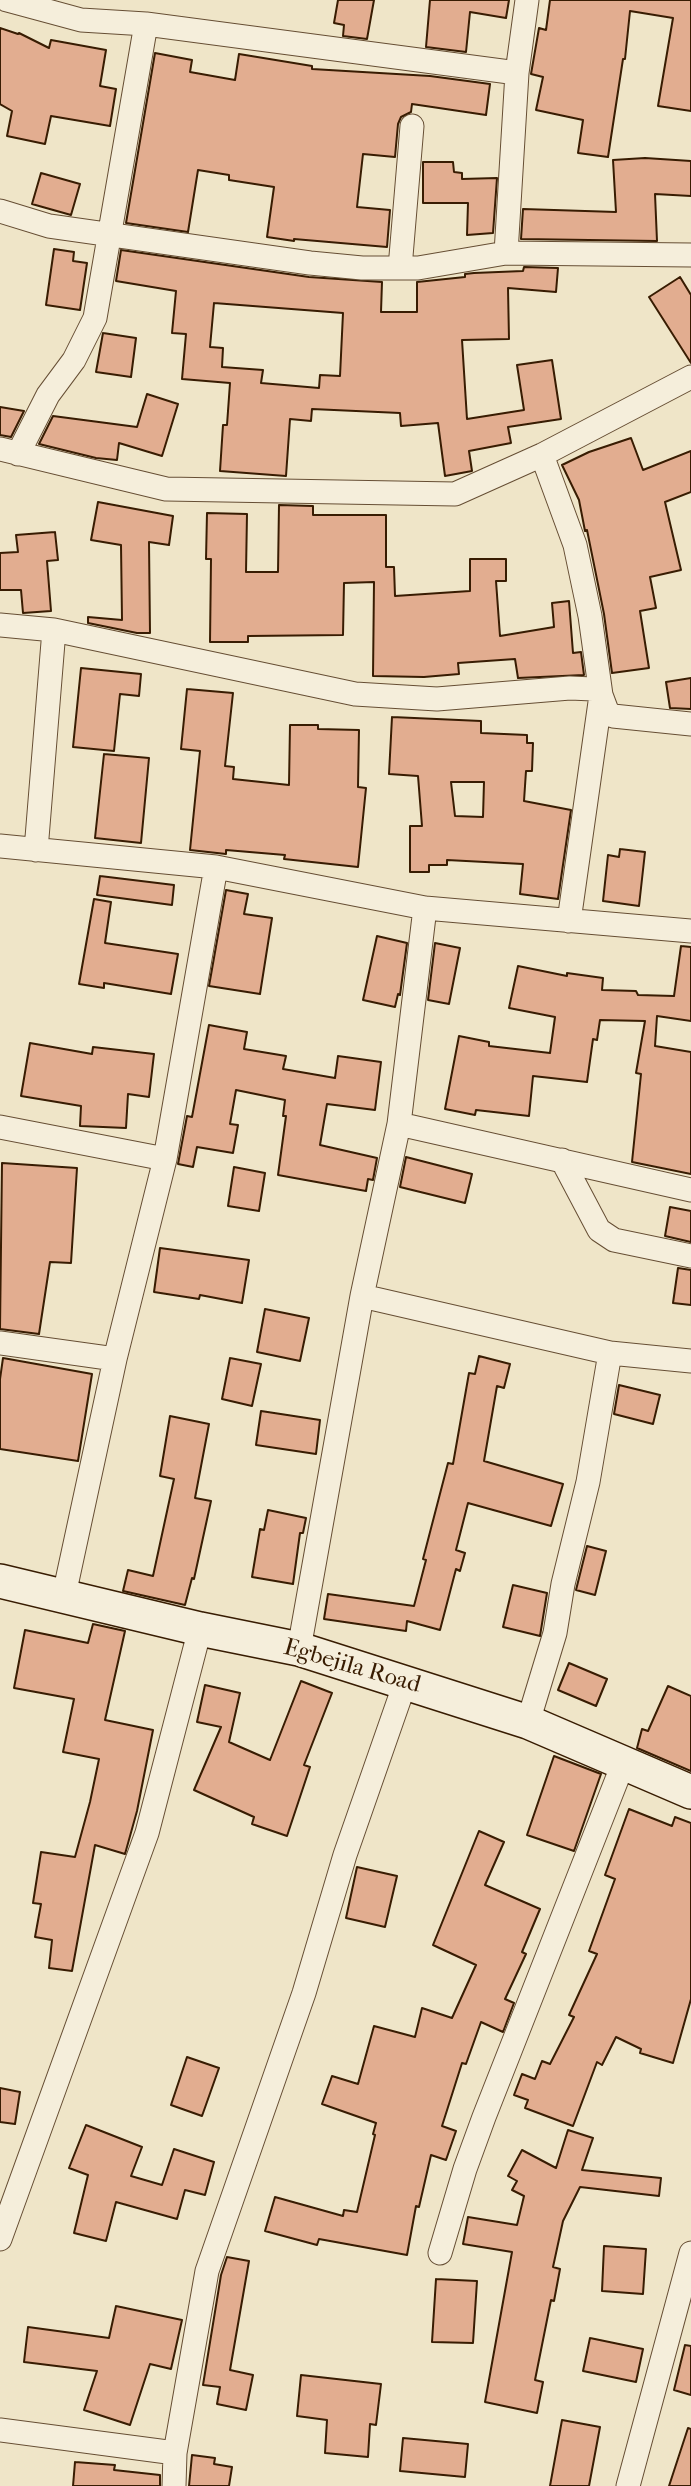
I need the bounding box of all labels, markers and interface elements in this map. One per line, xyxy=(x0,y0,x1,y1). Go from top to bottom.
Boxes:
street label: Egbejila Road xyxy=(280,1634,424,1700)

